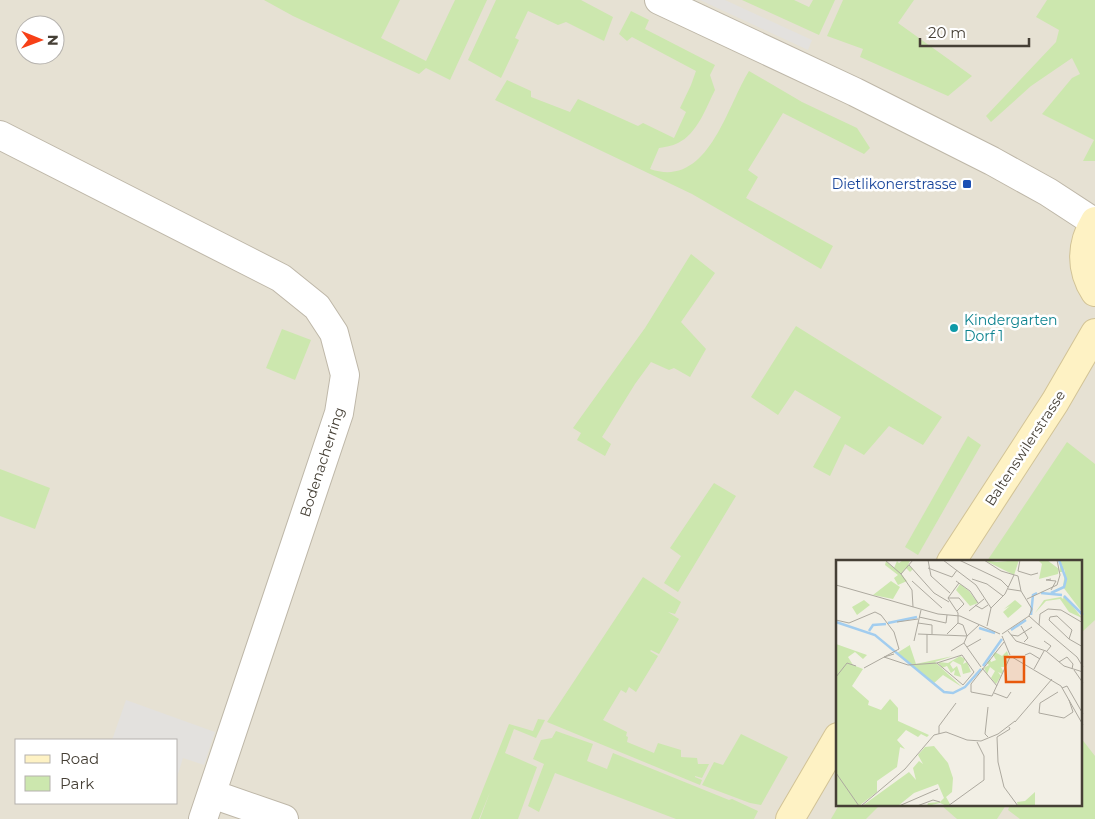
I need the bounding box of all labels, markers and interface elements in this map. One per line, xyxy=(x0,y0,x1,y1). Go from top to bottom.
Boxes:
north arrow xyxy=(15,15,65,65)
scale bar xyxy=(920,15,1029,47)
text: 20 m xyxy=(928,23,966,42)
text: N xyxy=(44,34,62,46)
place label: Dietlikonerstrasse xyxy=(832,175,957,193)
marker: Dietlikonerstrasse xyxy=(961,178,973,190)
place label: Kindergarten Dorf 1 xyxy=(964,311,1058,345)
marker: Kindergarten Dorf 1 xyxy=(948,322,960,334)
street label: Baltenswilerstrasse xyxy=(981,387,1069,509)
street label: Bodenacherring xyxy=(296,405,348,519)
inset map xyxy=(836,560,1082,806)
legend xyxy=(15,739,178,804)
text: Road xyxy=(60,749,99,768)
text: Park xyxy=(60,774,94,793)

